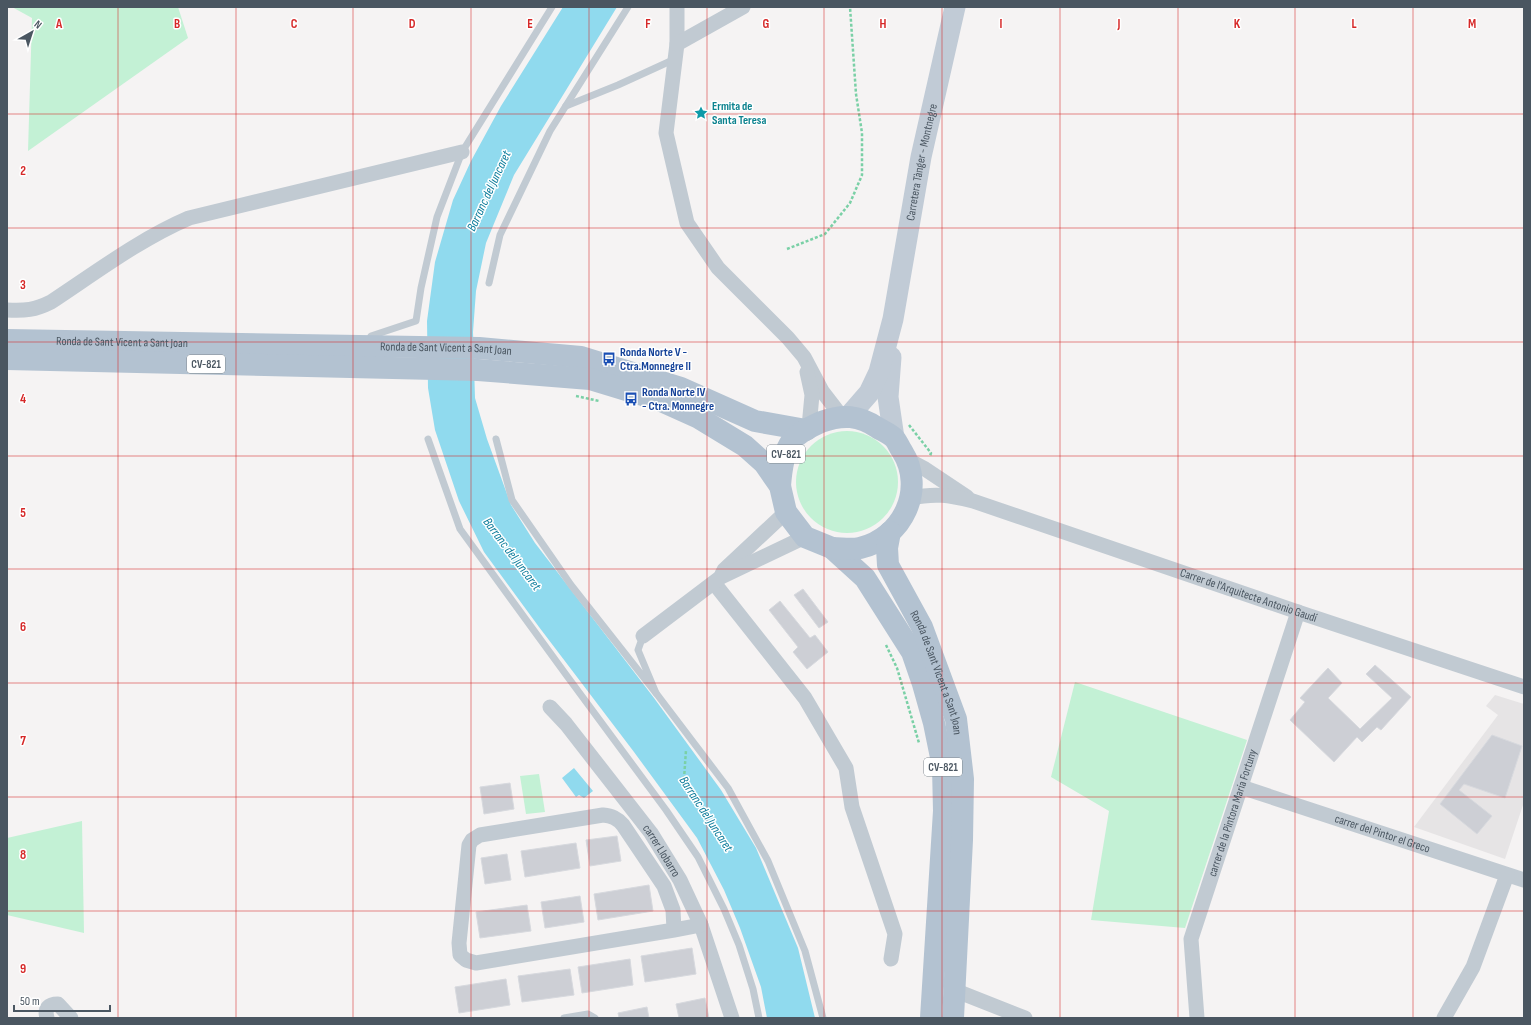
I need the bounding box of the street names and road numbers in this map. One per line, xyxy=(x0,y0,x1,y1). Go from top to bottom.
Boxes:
street label: Carretera Tànger - Montnegre xyxy=(903,102,940,222)
street label: Ronda de Sant Vicent a Sant Joan xyxy=(56,333,188,351)
street label: Ronda de Sant Vicent a Sant Joan xyxy=(380,339,512,358)
road number: CV-821 xyxy=(187,355,225,373)
road number: CV-821 xyxy=(767,445,805,463)
street label: Carrer de l'Arquitecte Antonio Gaudí xyxy=(1178,565,1320,626)
street label: Ronda de Sant Vicent a Sant Joan xyxy=(907,608,965,736)
street label: carrer de la Pintora María Fortuny xyxy=(1204,747,1260,878)
road number: CV-821 xyxy=(924,758,962,776)
street label: carrer del Pintor el Greco xyxy=(1333,811,1432,856)
street label: carrer Llobarro xyxy=(639,821,684,880)

